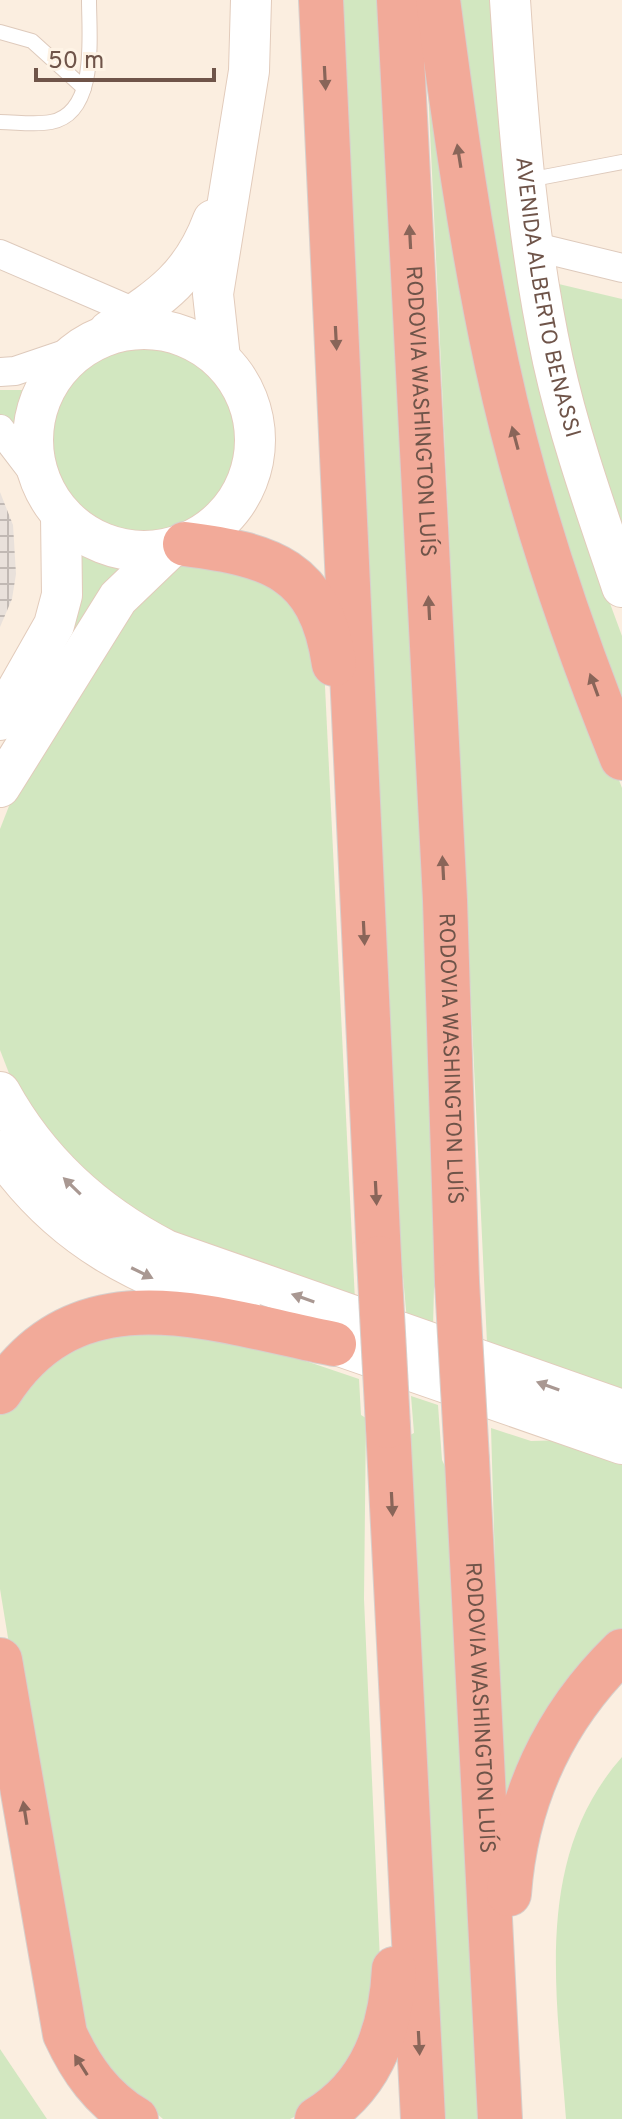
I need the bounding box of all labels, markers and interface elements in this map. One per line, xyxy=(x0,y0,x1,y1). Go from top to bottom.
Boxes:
scale bar xyxy=(36,32,214,82)
text: 50 m xyxy=(48,47,104,77)
one-way arrow xyxy=(319,66,332,91)
one-way arrow xyxy=(452,143,465,168)
street label: AVENIDA ALBERTO BENASSI xyxy=(509,156,586,441)
one-way arrow xyxy=(403,224,416,249)
street label: RODOVIA WASHINGTON LUÍS xyxy=(399,265,442,558)
one-way arrow xyxy=(330,326,343,351)
one-way arrow xyxy=(509,425,521,450)
one-way arrow xyxy=(423,595,436,620)
one-way arrow xyxy=(588,673,600,697)
one-way arrow xyxy=(436,855,449,880)
street label: RODOVIA WASHINGTON LUÍS xyxy=(432,912,470,1205)
one-way arrow xyxy=(357,921,370,946)
one-way arrow xyxy=(63,1177,82,1195)
one-way arrow xyxy=(369,1181,382,1206)
one-way arrow xyxy=(130,1266,154,1280)
one-way arrow xyxy=(291,1292,315,1304)
one-way arrow xyxy=(536,1379,560,1392)
one-way arrow xyxy=(385,1492,398,1517)
street label: RODOVIA WASHINGTON LUÍS xyxy=(459,1561,502,1854)
one-way arrow xyxy=(19,1800,31,1825)
one-way arrow xyxy=(412,2031,425,2056)
one-way arrow xyxy=(74,2054,88,2076)

